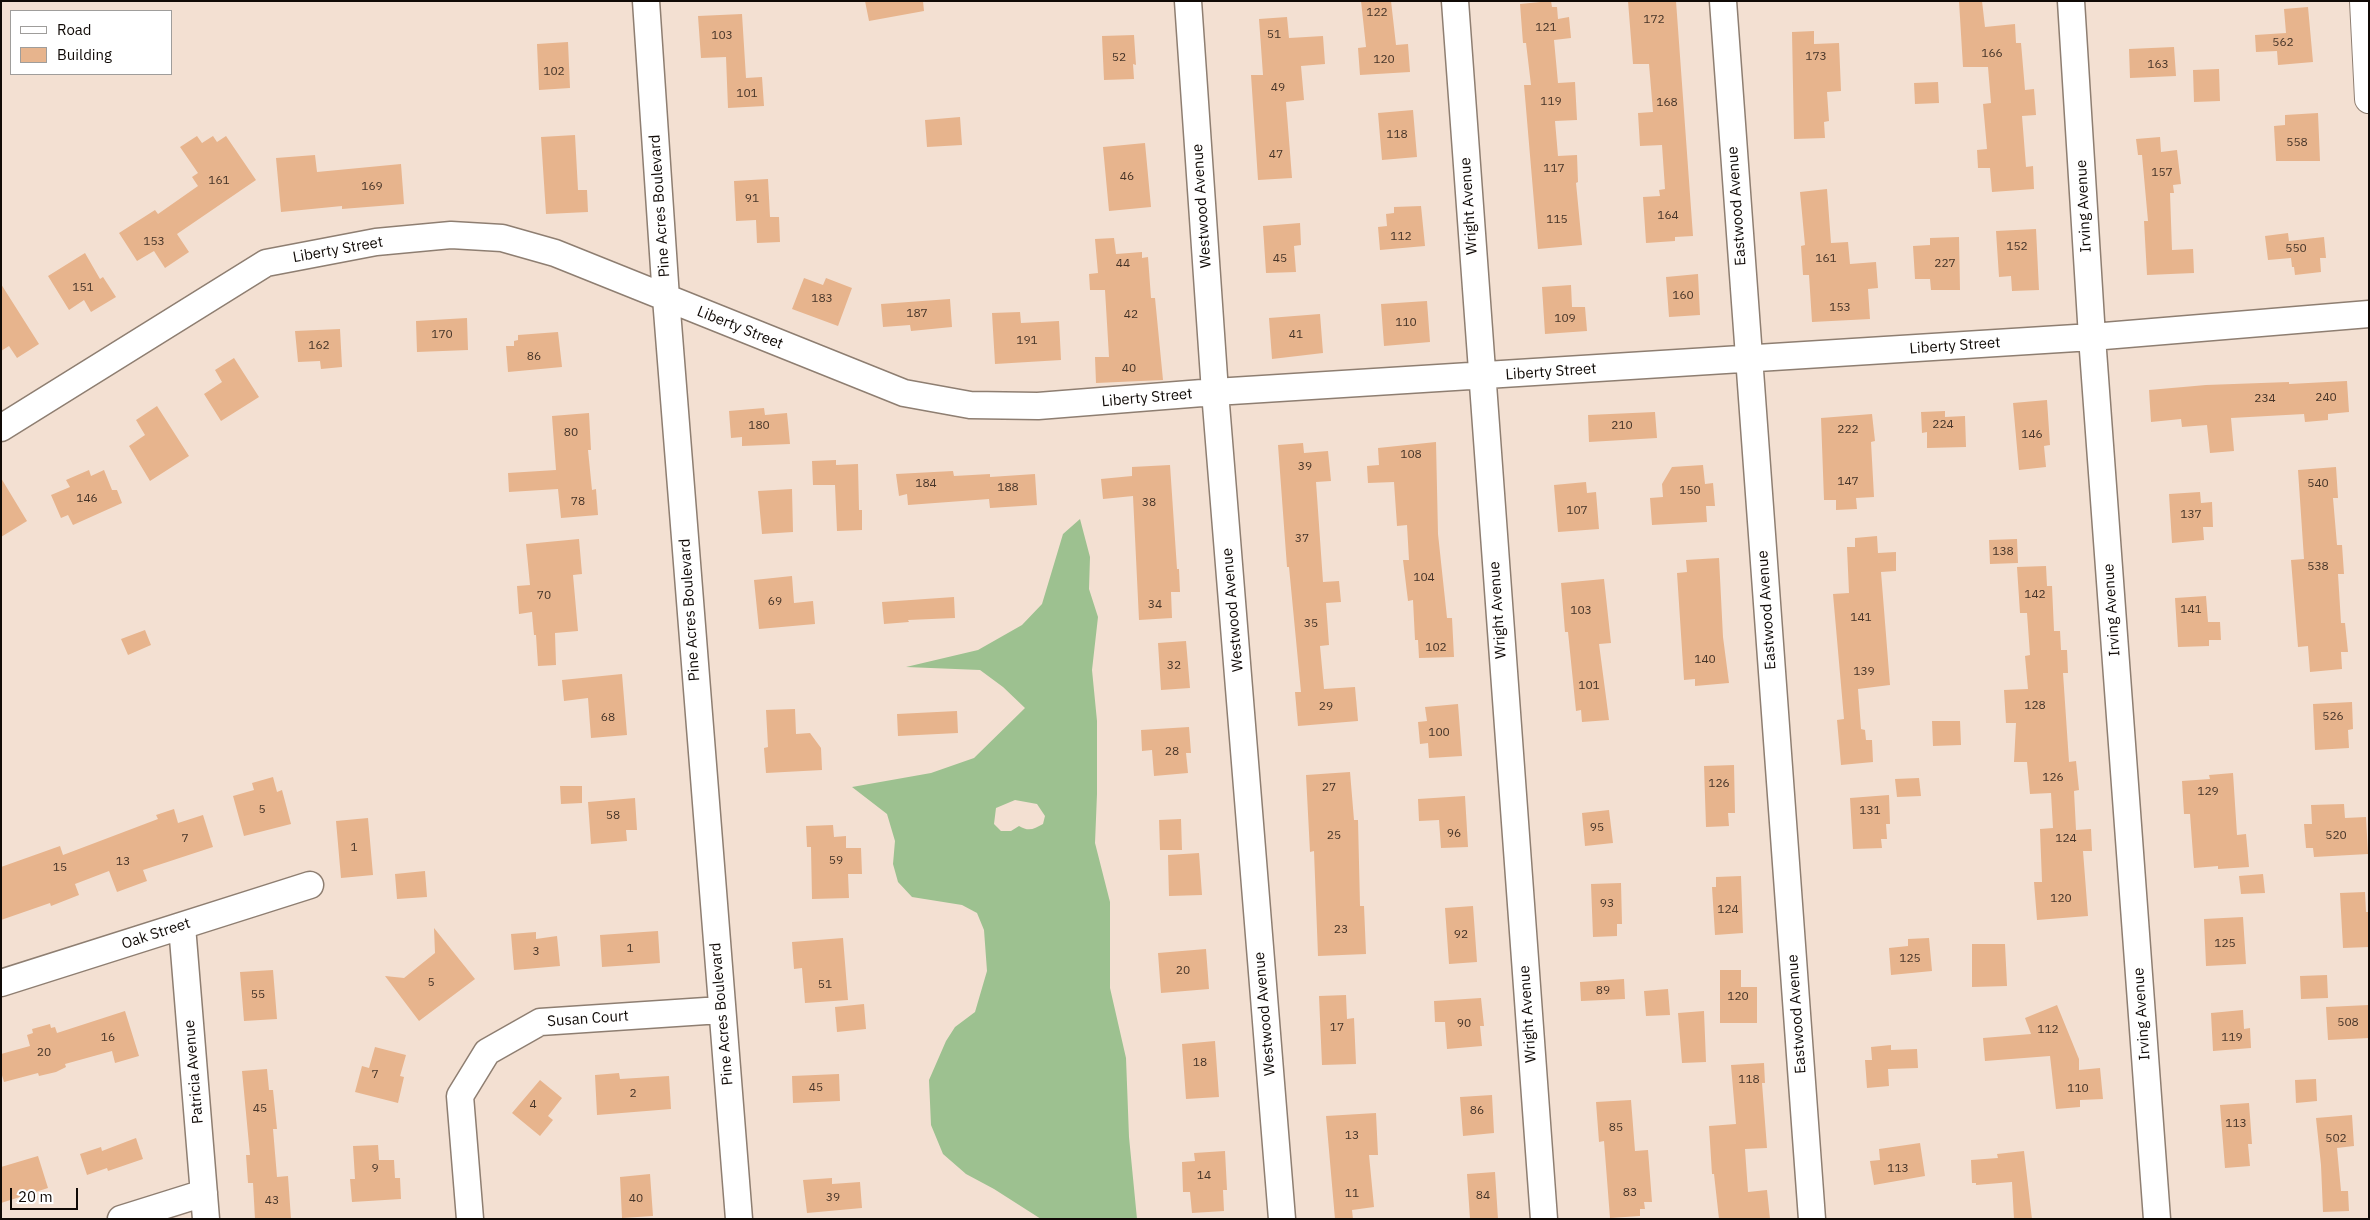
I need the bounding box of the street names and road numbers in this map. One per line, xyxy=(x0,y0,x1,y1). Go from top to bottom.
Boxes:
street label: Pine Acres Boulevard xyxy=(646,134,674,278)
street label: Westwood Avenue xyxy=(1189,143,1215,269)
street label: Eastwood Avenue xyxy=(1724,146,1750,266)
street label: Wright Avenue xyxy=(1457,157,1481,255)
street label: Irving Avenue xyxy=(2073,159,2095,253)
street label: Liberty Street xyxy=(292,233,384,267)
street label: Liberty Street xyxy=(694,303,786,353)
street label: Liberty Street xyxy=(1909,334,2001,358)
street label: Liberty Street xyxy=(1505,360,1597,384)
street label: Liberty Street xyxy=(1101,385,1193,411)
street label: Pine Acres Boulevard xyxy=(676,538,704,682)
street label: Westwood Avenue xyxy=(1219,547,1247,673)
street label: Eastwood Avenue xyxy=(1754,550,1780,670)
street label: Wright Avenue xyxy=(1486,561,1510,659)
street label: Irving Avenue xyxy=(2100,563,2124,657)
street label: Oak Street xyxy=(119,914,193,954)
street label: Pine Acres Boulevard xyxy=(707,942,737,1086)
street label: Westwood Avenue xyxy=(1251,951,1279,1077)
street label: Eastwood Avenue xyxy=(1784,954,1810,1074)
street label: Wright Avenue xyxy=(1516,965,1540,1063)
street label: Irving Avenue xyxy=(2130,967,2154,1061)
street label: Susan Court xyxy=(547,1007,629,1031)
street label: Patricia Avenue xyxy=(180,1019,208,1125)

